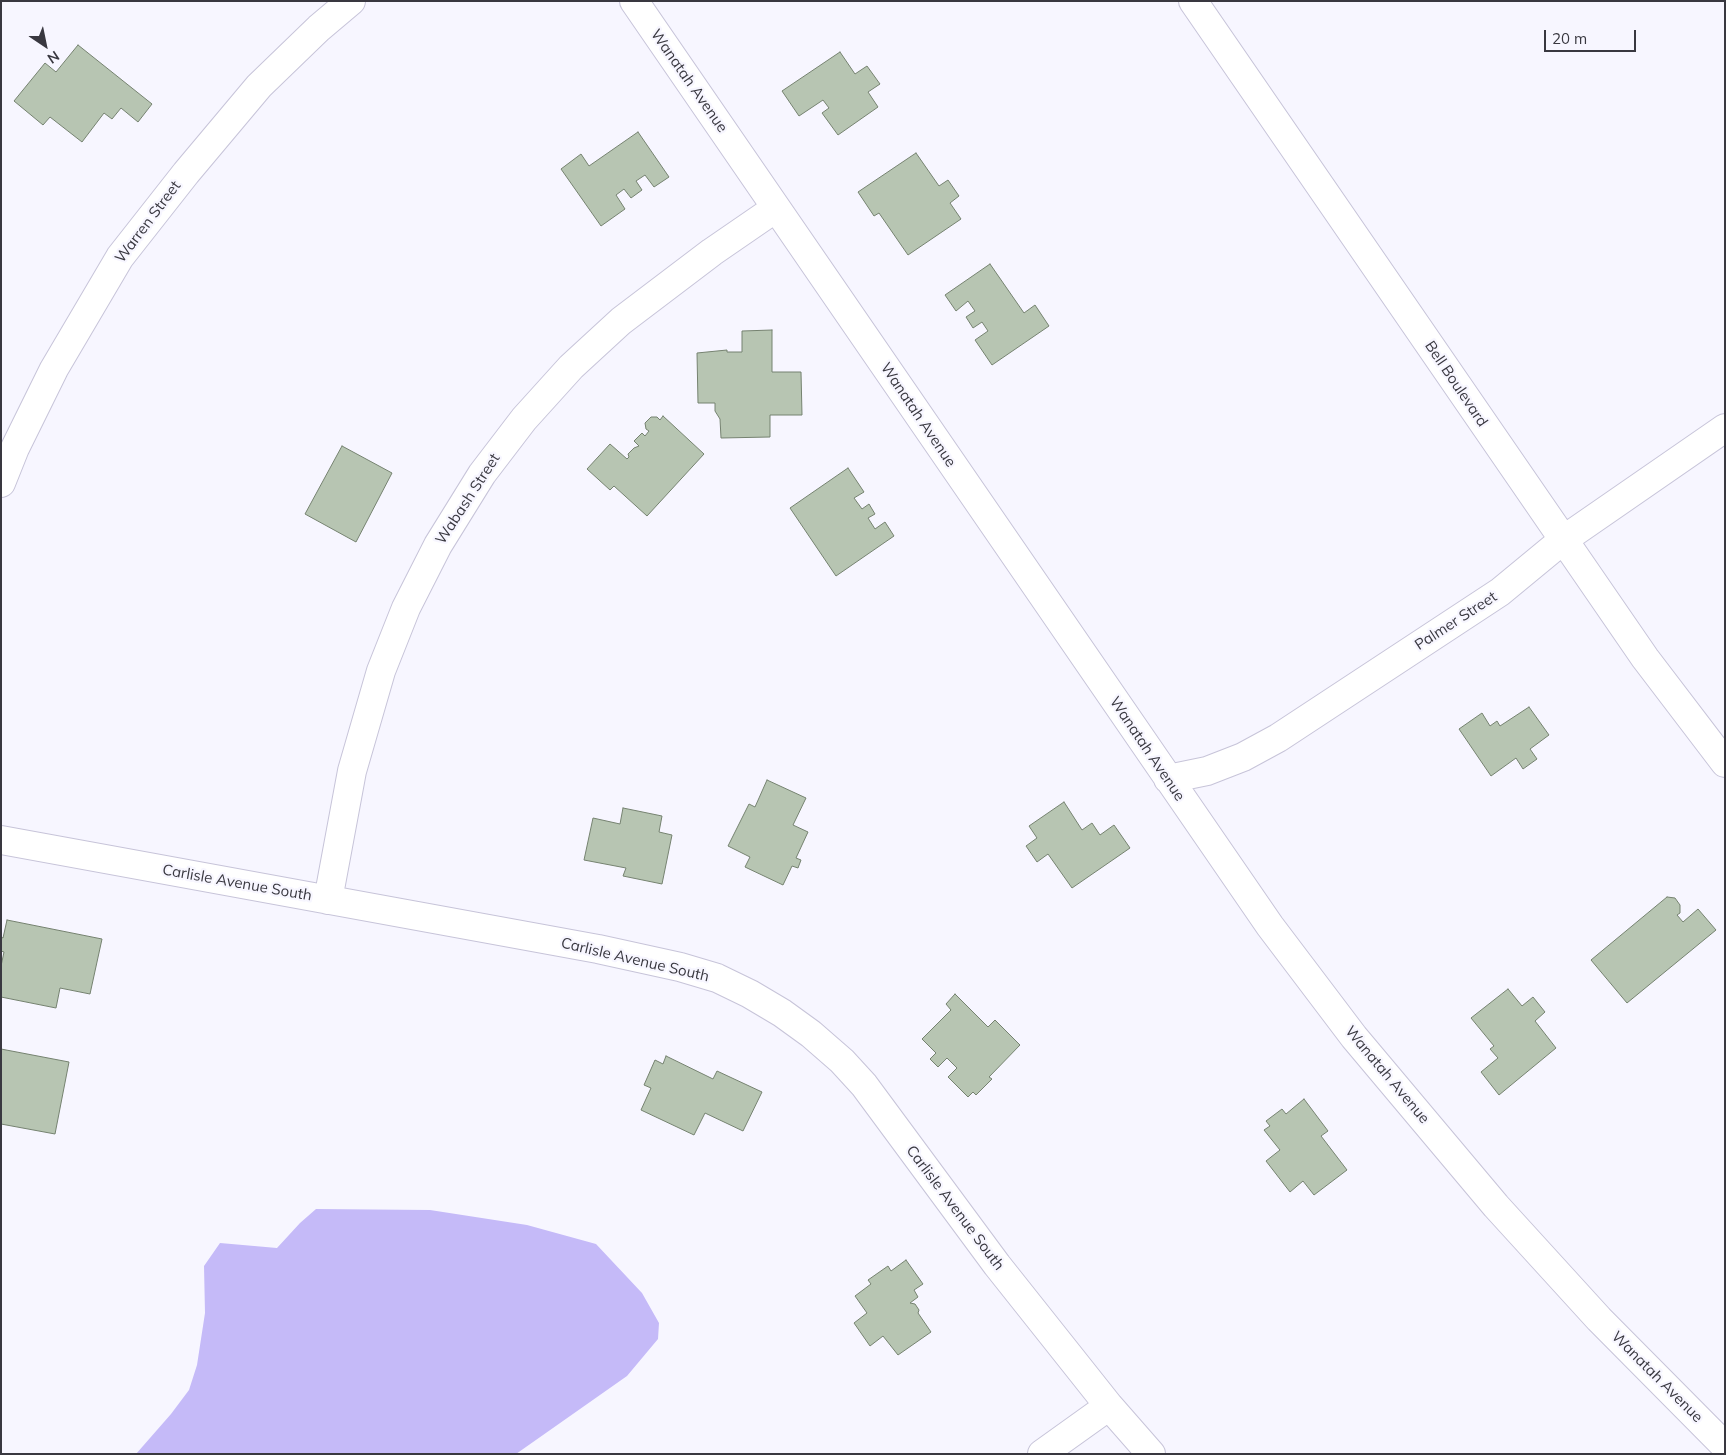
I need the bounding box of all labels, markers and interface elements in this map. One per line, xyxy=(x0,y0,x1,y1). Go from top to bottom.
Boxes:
north arrow xyxy=(20,20,70,70)
scale bar xyxy=(1546,20,1638,52)
street label: Wanatah Avenue xyxy=(647,26,731,136)
text: 20 m xyxy=(1552,29,1587,48)
text: N xyxy=(44,47,63,68)
street label: Warren Street xyxy=(111,177,185,267)
street label: Bell Boulevard xyxy=(1421,338,1491,430)
street label: Wanatah Avenue xyxy=(876,359,960,471)
street label: Wabash Street xyxy=(432,450,504,548)
street label: Palmer Street xyxy=(1412,588,1500,654)
street label: Wanatah Avenue xyxy=(1105,693,1189,805)
street label: Carlisle Avenue South xyxy=(161,861,313,905)
street label: Carlisle Avenue South xyxy=(559,934,711,986)
street label: Wanatah Avenue xyxy=(1341,1023,1433,1127)
street label: Carlisle Avenue South xyxy=(902,1142,1008,1274)
street label: Wanatah Avenue xyxy=(1608,1328,1706,1426)

